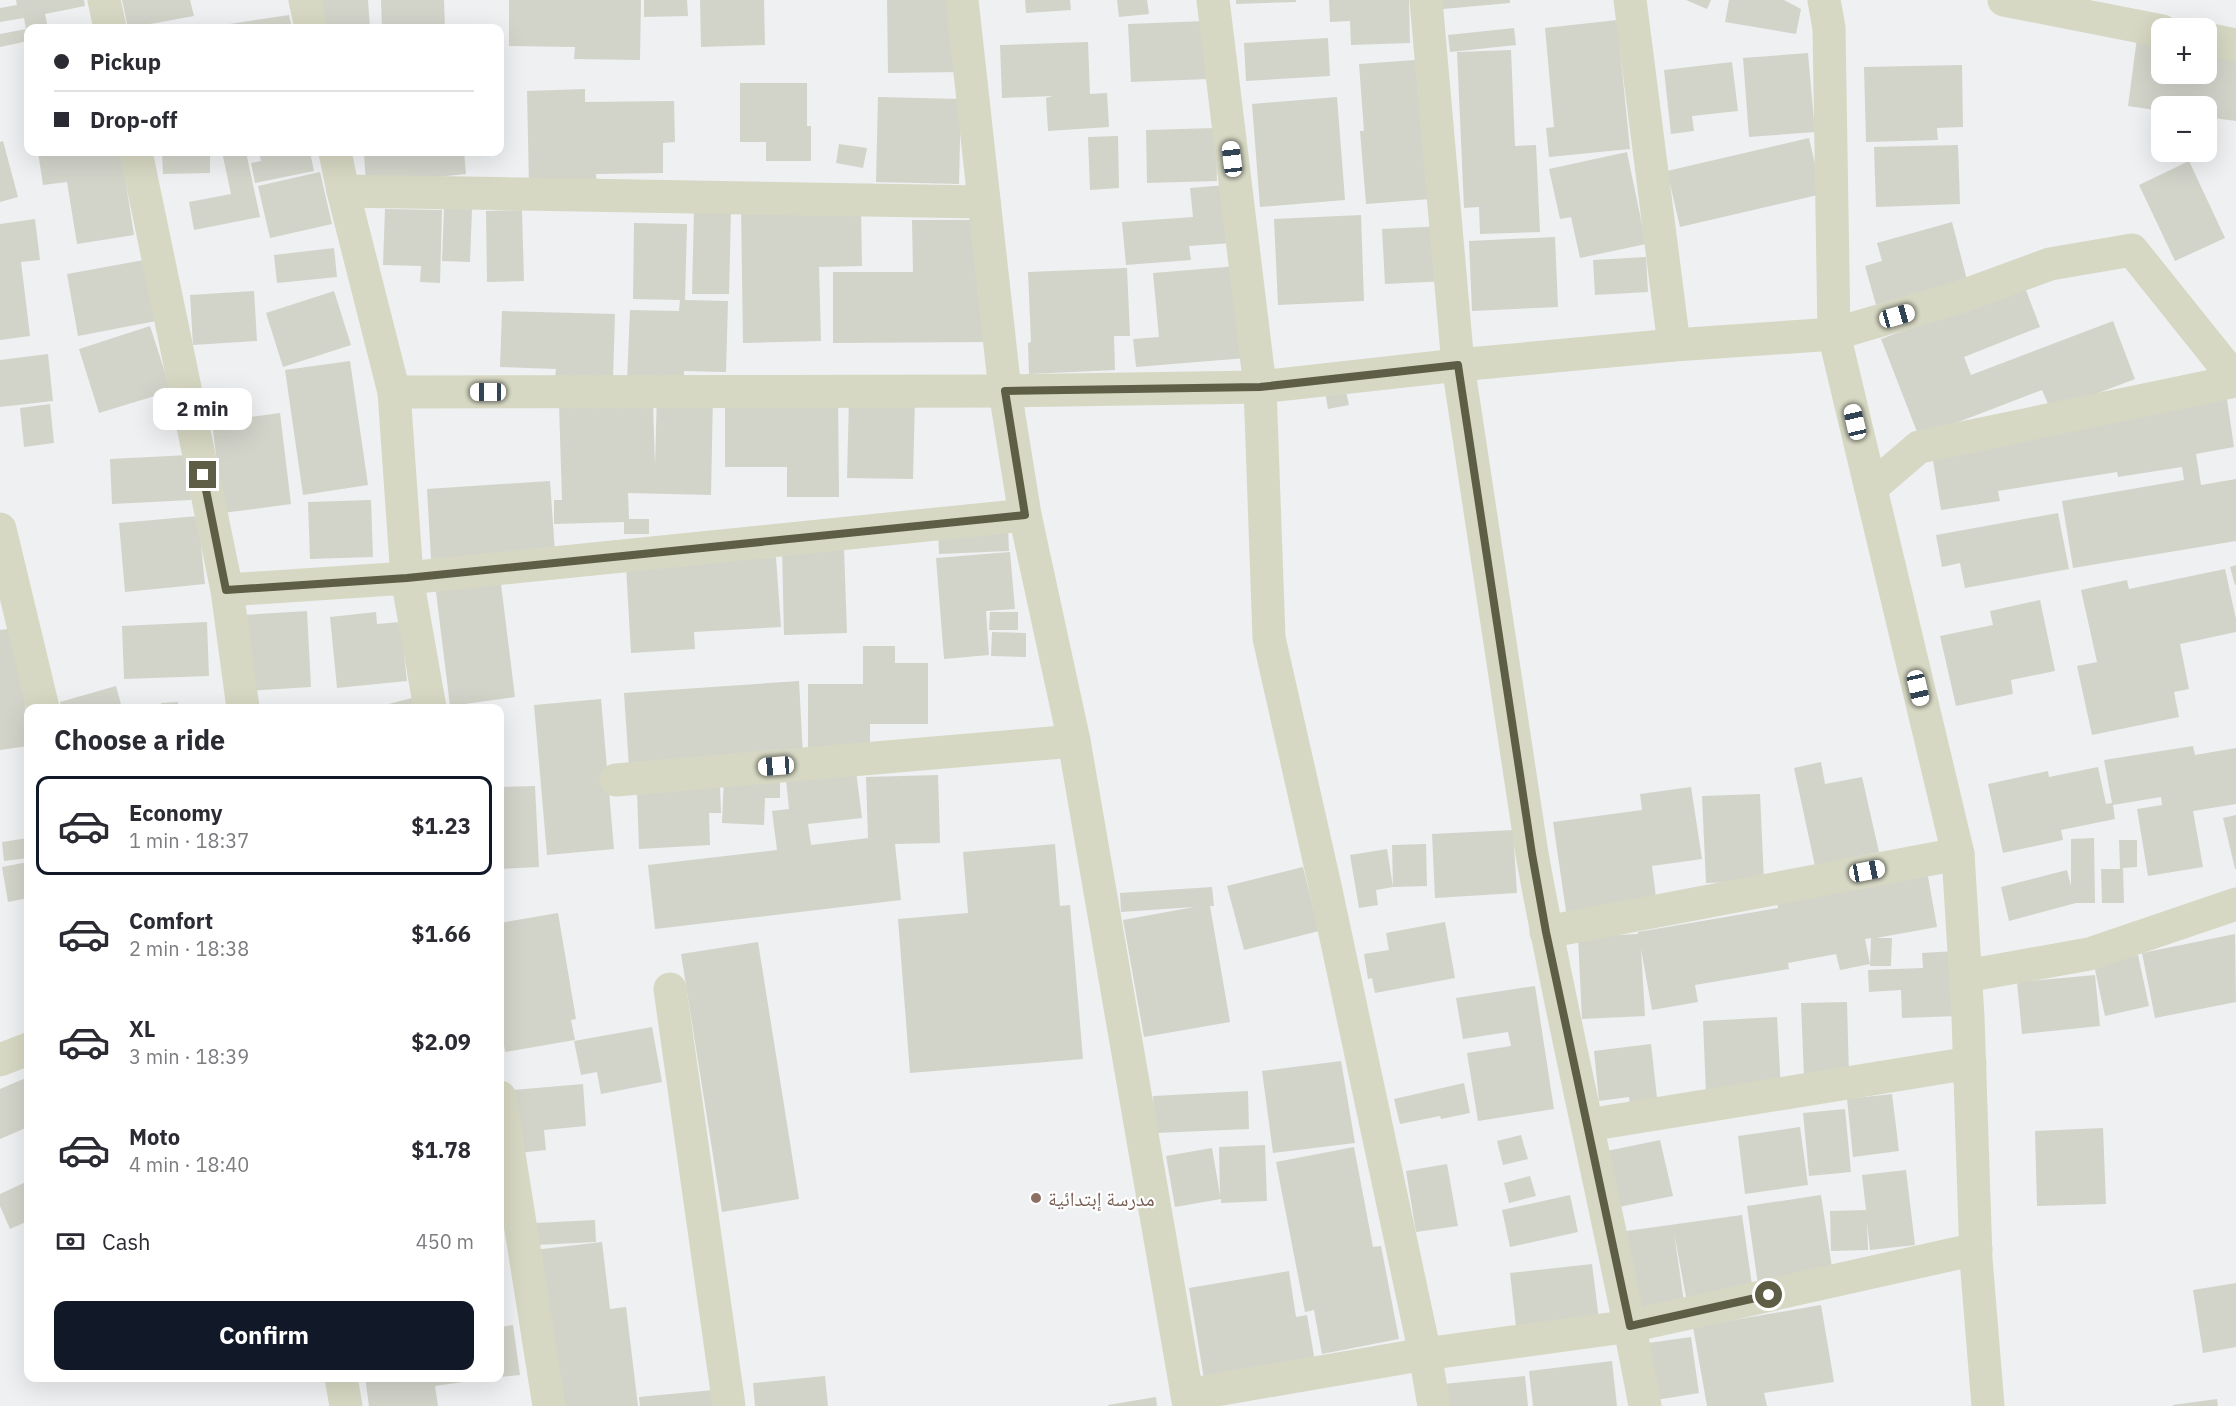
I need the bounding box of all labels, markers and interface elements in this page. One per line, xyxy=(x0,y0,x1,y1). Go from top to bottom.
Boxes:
map controls xyxy=(2151,18,2217,162)
button: + xyxy=(2151,18,2217,84)
text: Pickup xyxy=(90,47,161,76)
button: − xyxy=(2151,96,2217,162)
text: Drop-off xyxy=(90,105,177,134)
car xyxy=(1221,140,1243,178)
car xyxy=(1877,302,1917,330)
car xyxy=(470,383,506,401)
callout: 2 min xyxy=(154,388,252,430)
text: 2 min xyxy=(176,395,229,422)
car xyxy=(1842,402,1868,442)
route end xyxy=(189,461,216,488)
car xyxy=(1905,668,1931,708)
text: Choose a ride xyxy=(54,722,225,757)
car xyxy=(757,756,795,776)
text: Economy xyxy=(129,798,223,827)
icon: car xyxy=(57,799,111,853)
text: $1.23 xyxy=(411,811,471,840)
text: 1 min · 18:37 xyxy=(129,827,249,854)
car xyxy=(1848,859,1886,883)
text: Comfort xyxy=(129,906,213,935)
icon: car xyxy=(57,907,111,961)
text: $1.66 xyxy=(411,919,471,948)
text: 2 min · 18:38 xyxy=(129,935,249,962)
text: XL xyxy=(129,1014,155,1043)
icon: car xyxy=(57,1015,111,1069)
text: $2.09 xyxy=(411,1027,471,1056)
text: 3 min · 18:39 xyxy=(129,1043,249,1070)
text: Moto xyxy=(129,1122,180,1151)
icon: car xyxy=(57,1123,111,1177)
text: $1.78 xyxy=(411,1135,471,1164)
text: 4 min · 18:40 xyxy=(129,1151,249,1178)
place label: مدرسة إبتدائية xyxy=(1048,1185,1155,1212)
marker: مدرسة إبتدائية xyxy=(1029,1191,1043,1205)
icon: cash xyxy=(54,1225,87,1258)
text: Cash xyxy=(102,1227,151,1256)
text: 450 m xyxy=(416,1228,474,1255)
route start xyxy=(1755,1281,1782,1308)
button: Confirm xyxy=(54,1301,474,1370)

